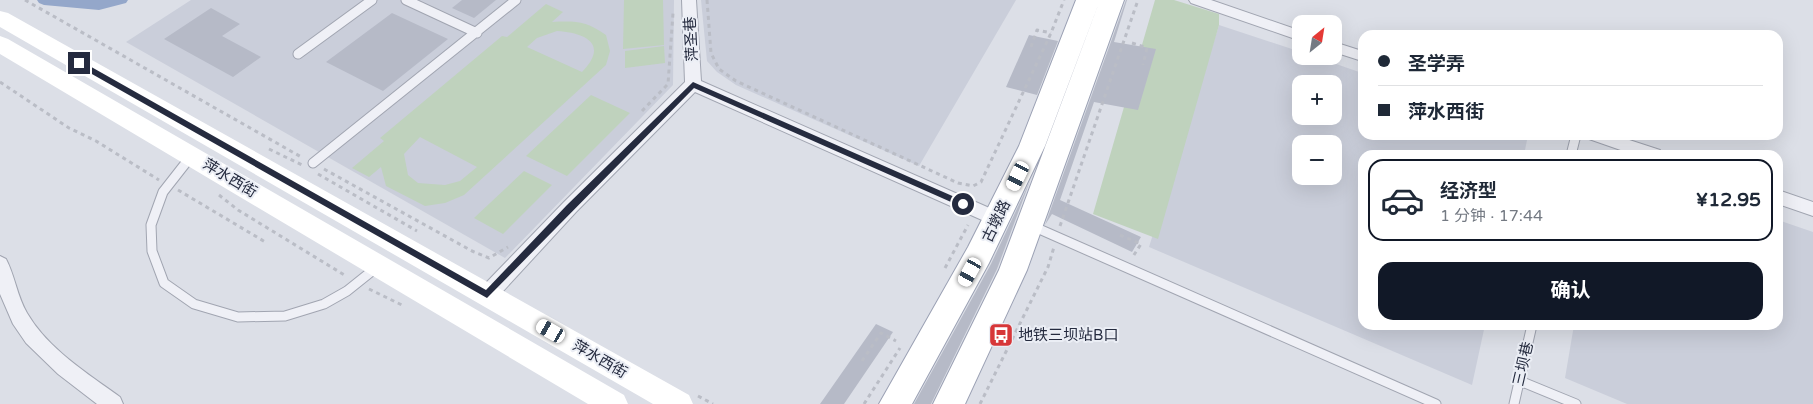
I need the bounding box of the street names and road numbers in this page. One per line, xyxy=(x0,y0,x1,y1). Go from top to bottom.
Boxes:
street label: 萍圣巷 xyxy=(681,16,701,62)
street label: 萍水西街 xyxy=(200,155,260,201)
street label: 古墩路 xyxy=(978,197,1014,245)
street label: 萍水西街 xyxy=(570,336,630,382)
street label: 三坝巷 xyxy=(1509,340,1537,388)

